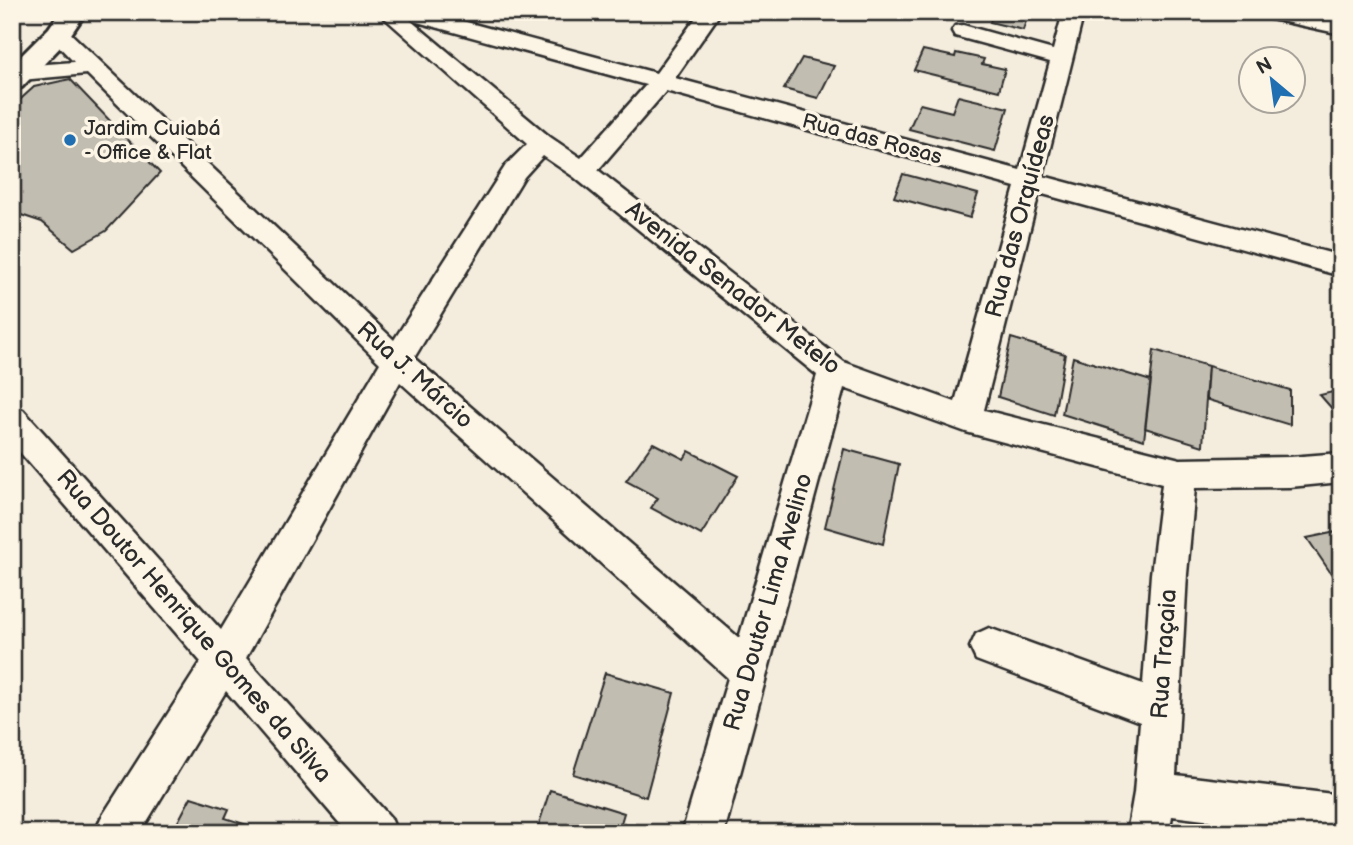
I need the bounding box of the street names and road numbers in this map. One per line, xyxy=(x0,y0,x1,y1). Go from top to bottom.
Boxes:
street label: Rua das Rosas xyxy=(799,108,945,170)
street label: Rua das Orquídeas xyxy=(979,111,1061,321)
street label: Avenida Senador Metelo xyxy=(620,195,846,381)
street label: Rua J. Márcio xyxy=(351,315,479,435)
street label: Rua Doutor Henrique Gomes da Silva xyxy=(50,464,338,788)
street label: Rua Doutor Lima Avelino xyxy=(717,470,819,734)
street label: Rua Traçaia xyxy=(1145,588,1183,720)

